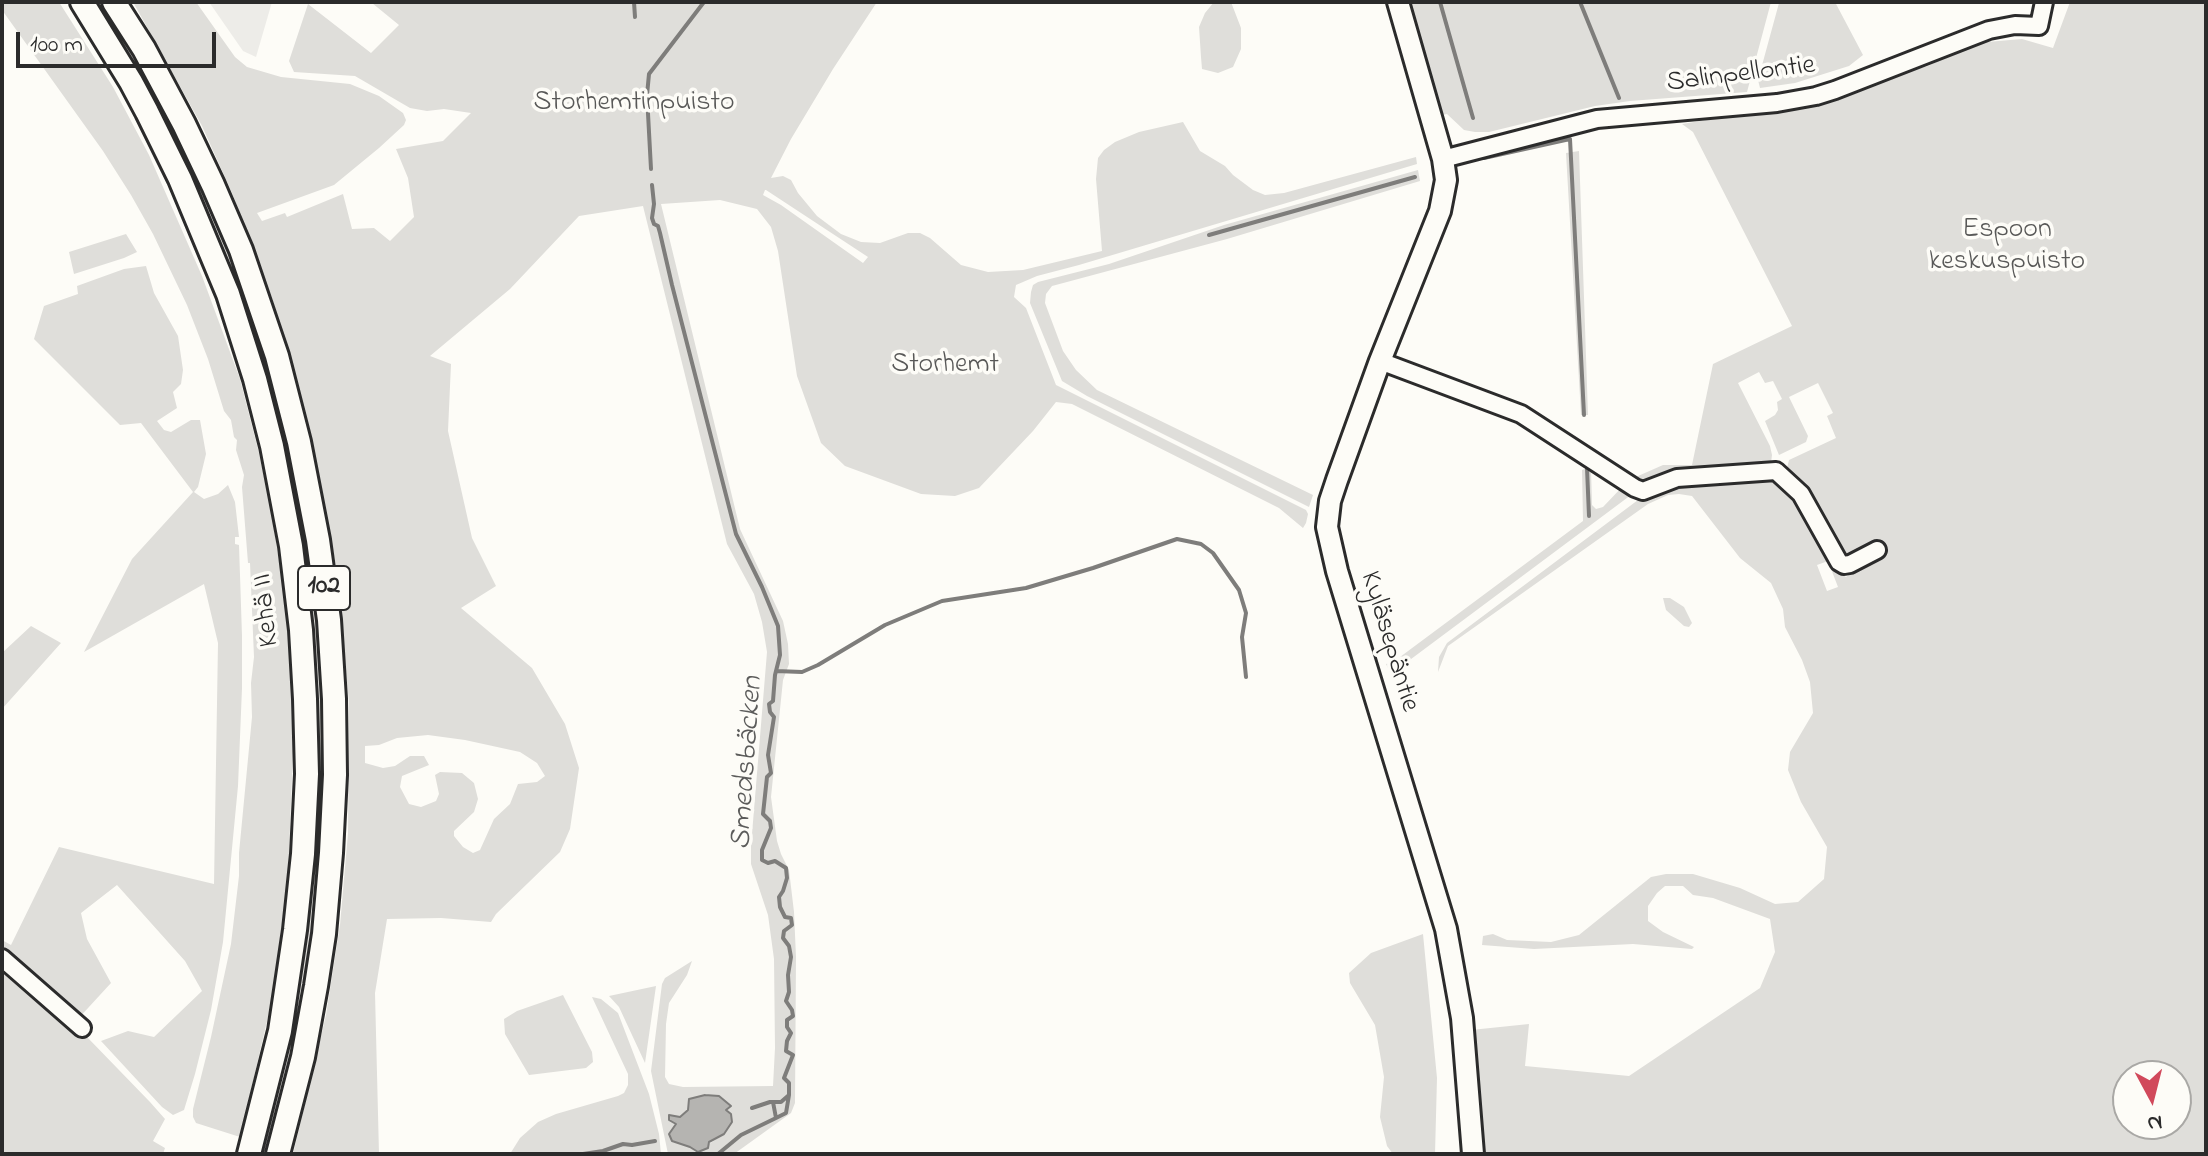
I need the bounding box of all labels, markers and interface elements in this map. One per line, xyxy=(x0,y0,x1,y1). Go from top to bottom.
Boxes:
scale bar xyxy=(20,16,220,66)
text: 100 m xyxy=(30,28,83,63)
street label: Salinpellontie xyxy=(1665,50,1817,102)
park label: Storhemtinpuisto xyxy=(534,87,734,121)
park label: Espoon keskuspuisto xyxy=(1929,214,2085,280)
park label: Storhemt xyxy=(891,349,999,383)
road number: 102 xyxy=(298,566,350,610)
street label: Kyläsepäntie xyxy=(1351,568,1425,716)
street label: Kehä II xyxy=(247,572,289,648)
water label: Smedsbäcken xyxy=(725,675,773,851)
north arrow xyxy=(2112,1060,2192,1140)
text: N xyxy=(2145,1105,2164,1139)

